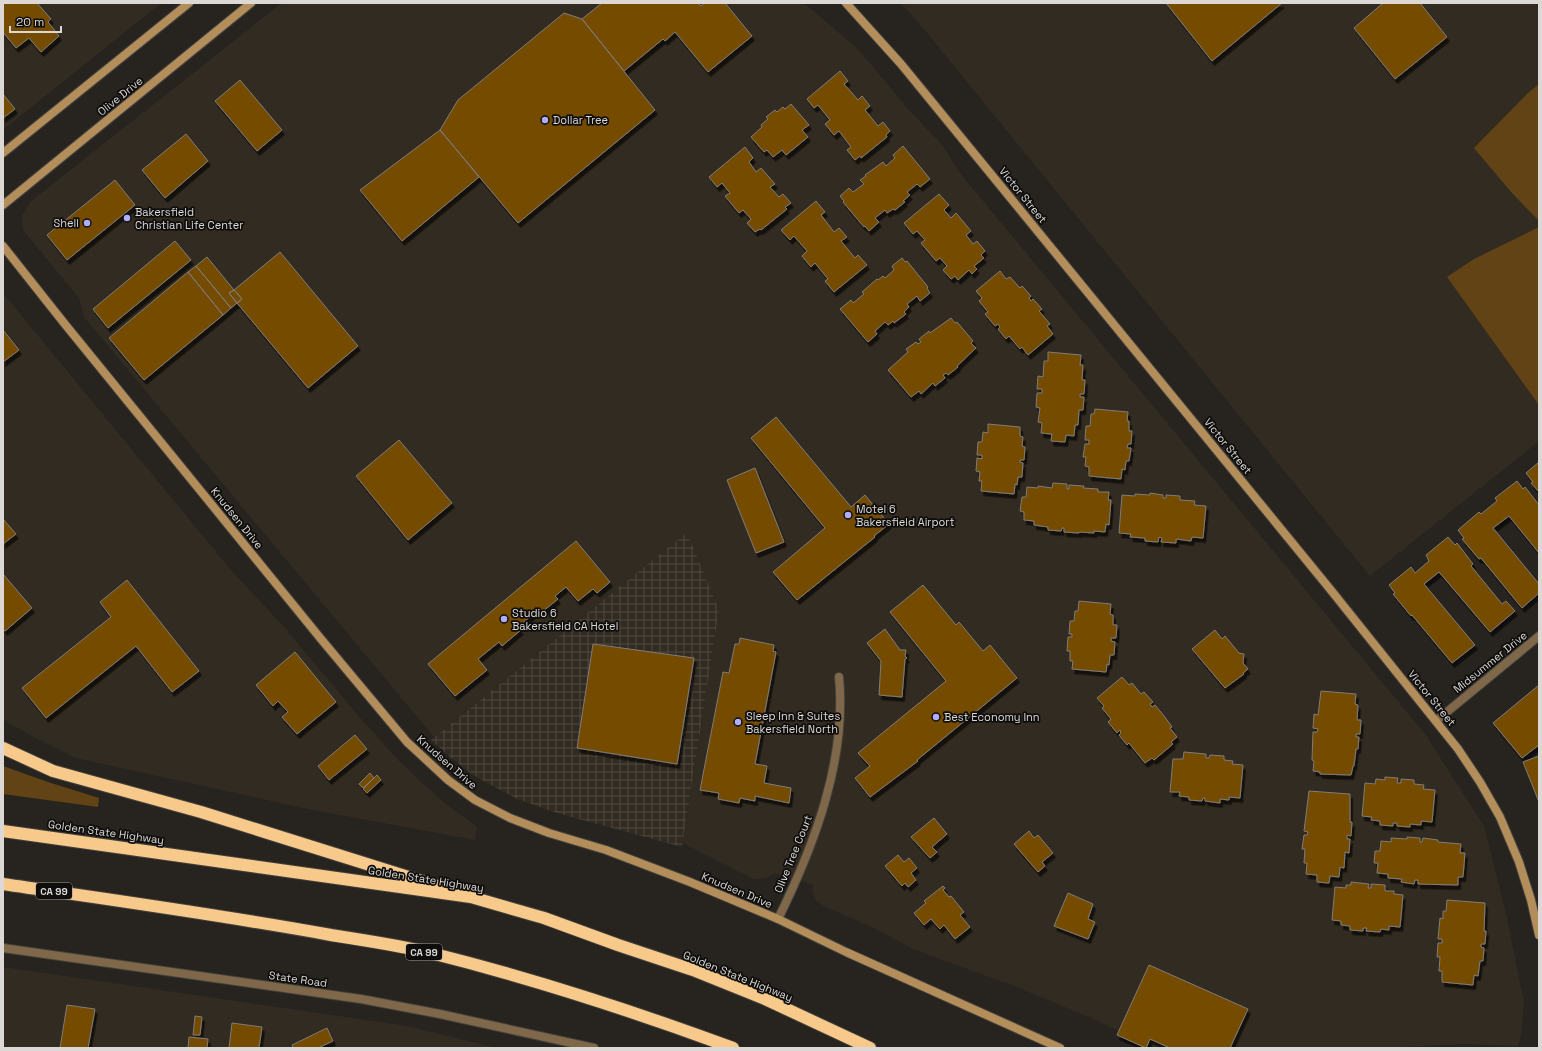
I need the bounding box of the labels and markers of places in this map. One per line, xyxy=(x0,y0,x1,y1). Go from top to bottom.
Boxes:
place label: Dollar Tree xyxy=(553,113,608,127)
marker: Dollar Tree xyxy=(540,115,550,125)
place label: Bakersfield Christian Life Center xyxy=(135,205,243,232)
marker: Bakersfield Christian Life Center xyxy=(122,213,132,223)
place label: Shell xyxy=(54,216,79,230)
marker: Shell xyxy=(82,218,92,228)
place label: Motel 6 Bakersfield Airport xyxy=(856,502,955,529)
marker: Motel 6 Bakersfield Airport xyxy=(843,510,853,520)
place label: Studio 6 Bakersfield CA Hotel xyxy=(512,606,618,633)
marker: Studio 6 Bakersfield CA Hotel xyxy=(499,614,509,624)
place label: Sleep Inn & Suites Bakersfield North xyxy=(746,709,840,736)
place label: Best Economy Inn xyxy=(944,710,1040,724)
marker: Best Economy Inn xyxy=(931,712,941,722)
marker: Sleep Inn & Suites Bakersfield North xyxy=(733,717,743,727)

